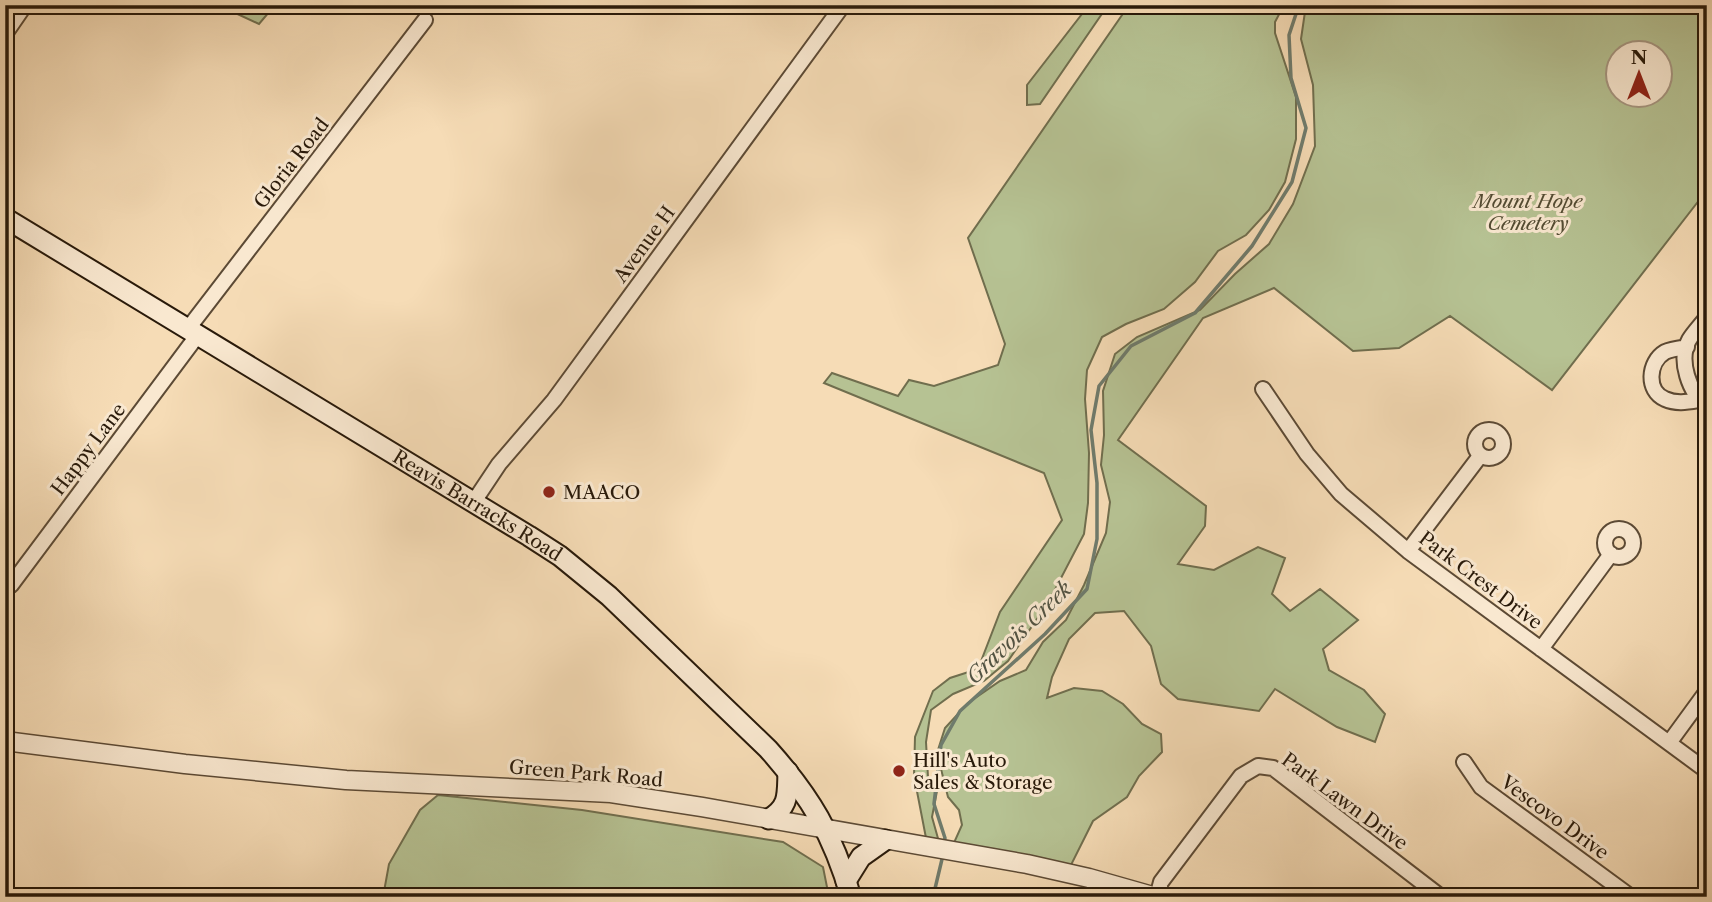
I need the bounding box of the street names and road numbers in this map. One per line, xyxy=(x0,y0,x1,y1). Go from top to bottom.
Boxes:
street label: Gloria Road xyxy=(249,113,334,213)
street label: Avenue H xyxy=(608,202,680,288)
street label: Happy Lane xyxy=(46,399,130,500)
street label: Reavis Barracks Road xyxy=(389,445,566,566)
street label: Park Crest Drive xyxy=(1415,527,1547,634)
street label: Park Lawn Drive xyxy=(1277,748,1412,855)
street label: Green Park Road xyxy=(508,755,664,792)
street label: Vescovo Drive xyxy=(1495,770,1613,864)

